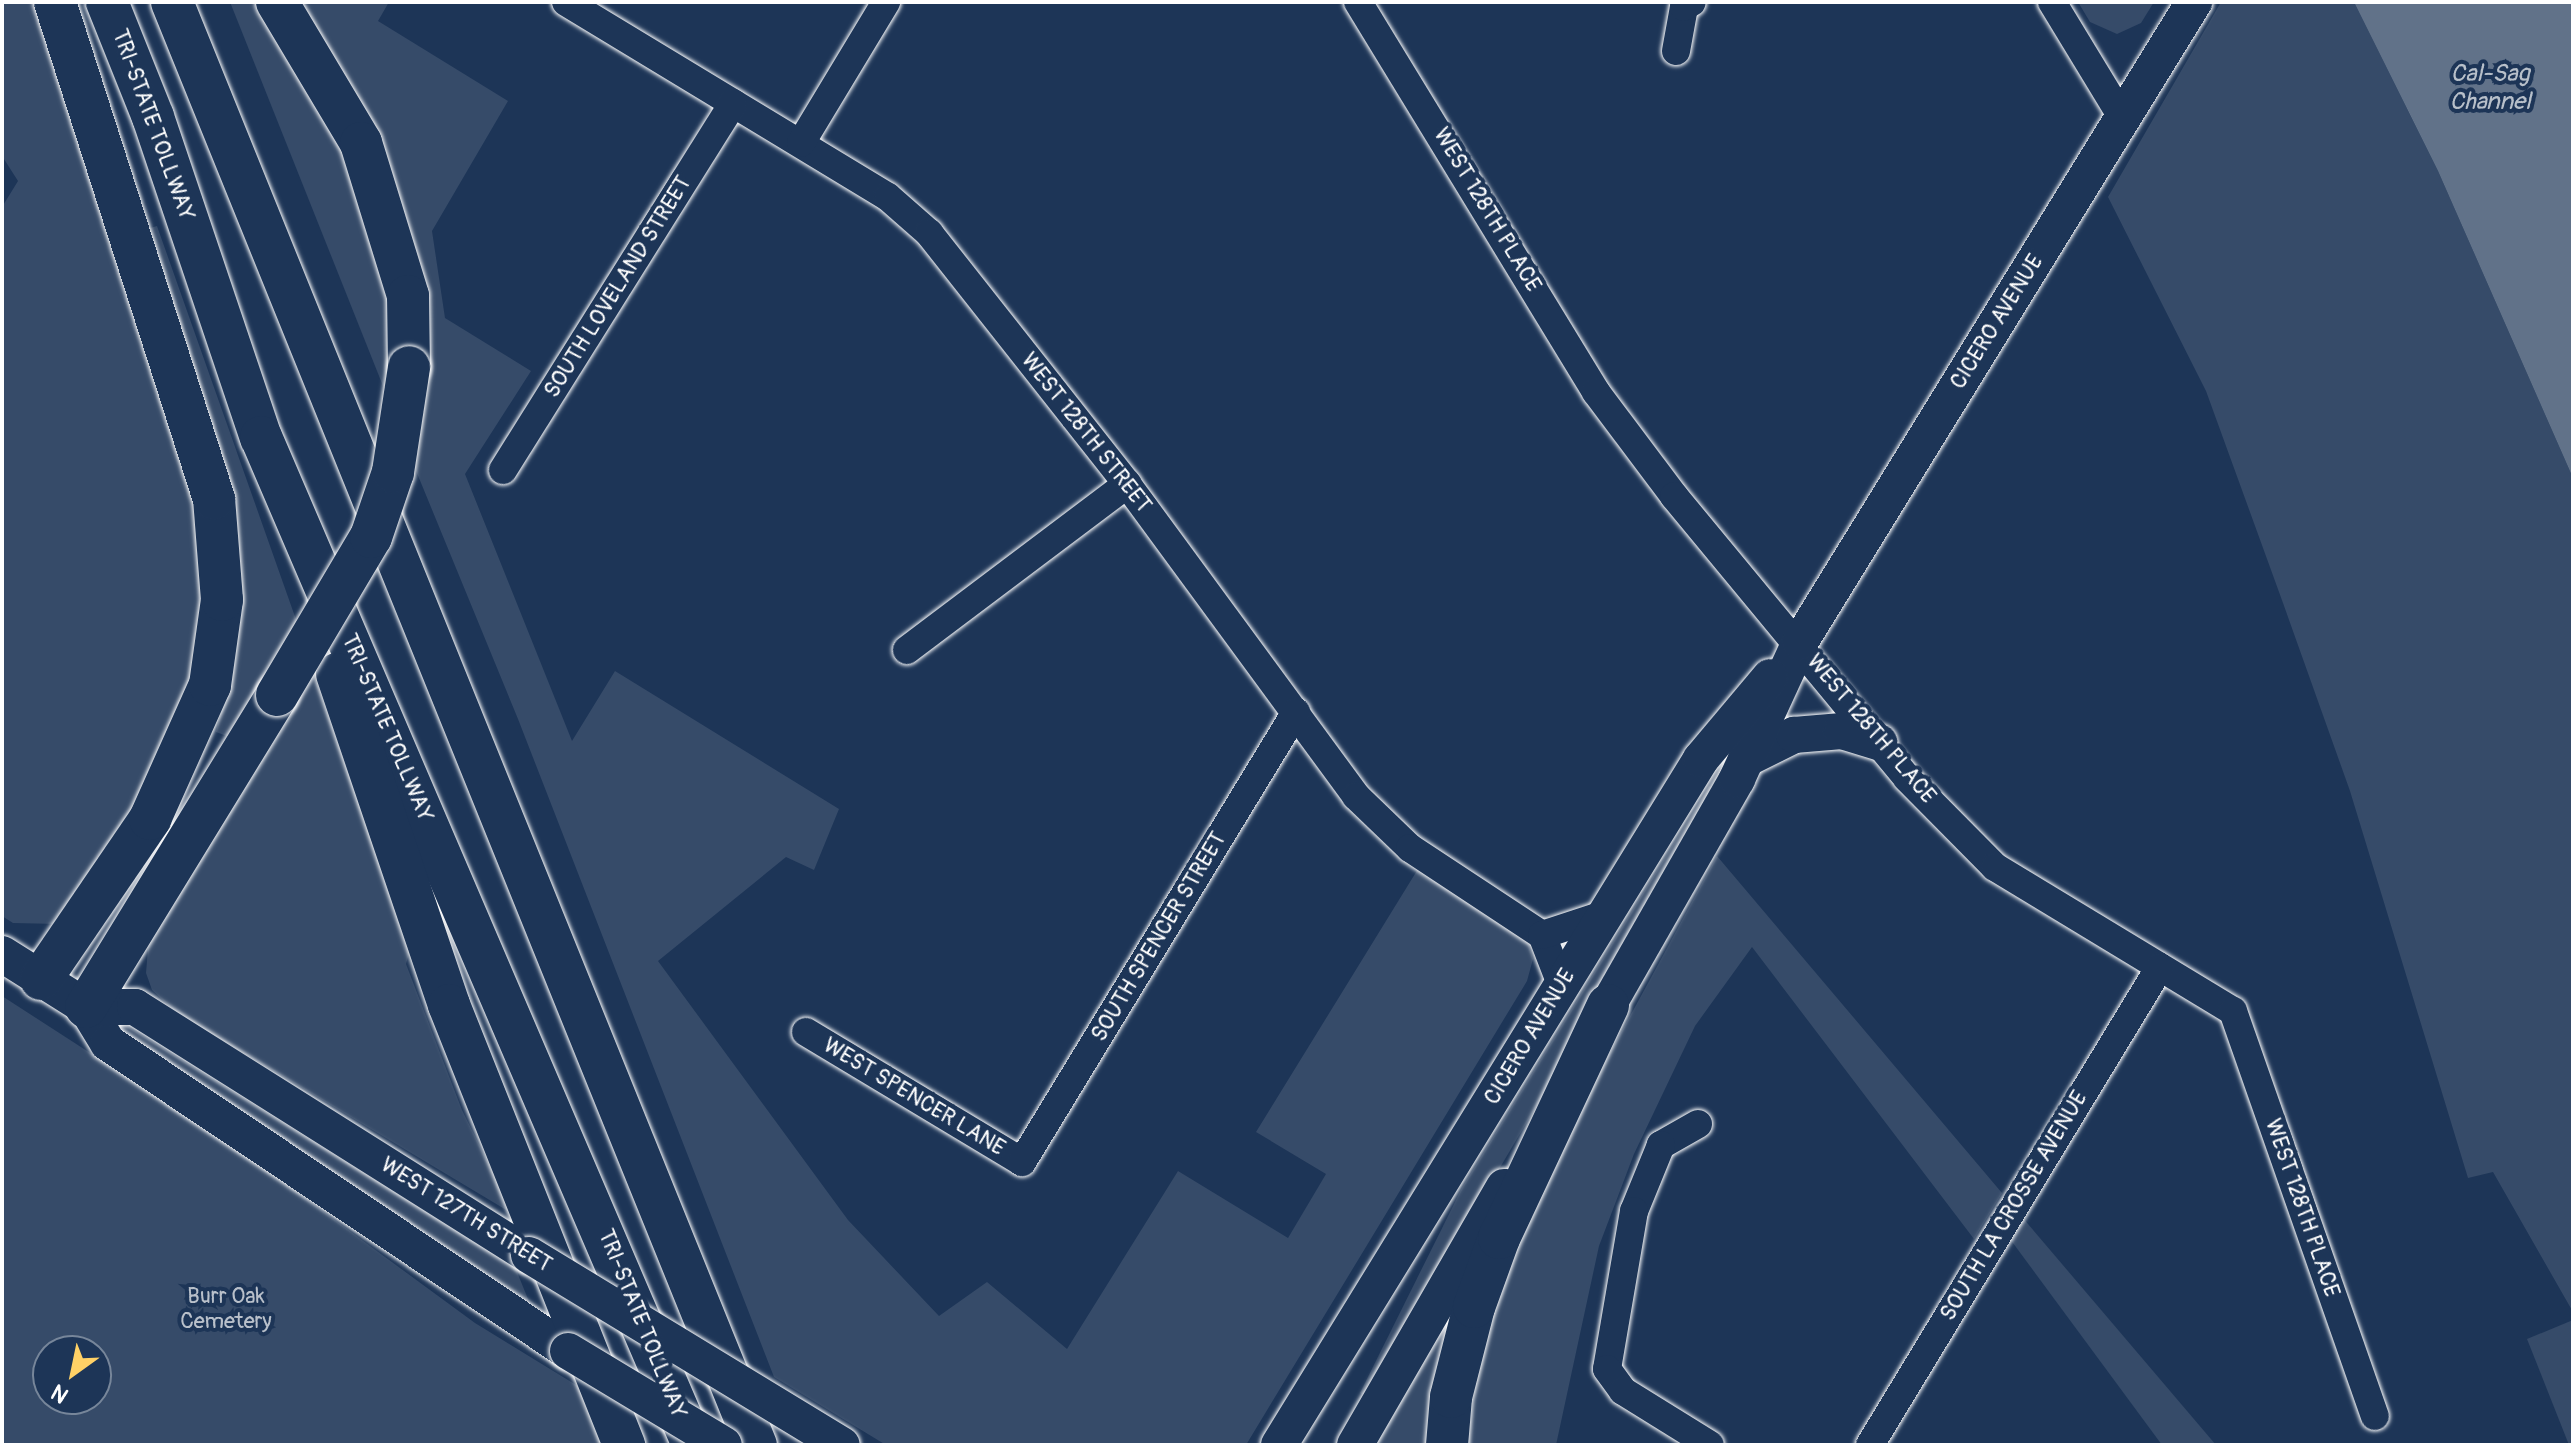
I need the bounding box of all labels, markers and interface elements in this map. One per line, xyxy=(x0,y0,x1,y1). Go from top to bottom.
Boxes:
street label: TRI-STATE TOLLWAY xyxy=(106,26,200,224)
water label: Cal-Sag Channel xyxy=(2449,60,2531,116)
street label: WEST 128TH PLACE xyxy=(1428,123,1546,297)
street label: SOUTH LOVELAND STREET xyxy=(539,171,697,403)
street label: CICERO AVENUE xyxy=(1945,250,2049,394)
street label: WEST 128TH STREET xyxy=(1015,348,1157,518)
street label: TRI-STATE TOLLWAY xyxy=(336,630,438,826)
street label: WEST 128TH PLACE xyxy=(1801,649,1941,809)
street label: SOUTH SPENCER STREET xyxy=(1086,828,1232,1046)
street label: CICERO AVENUE xyxy=(1479,964,1581,1110)
street label: WEST SPENCER LANE xyxy=(818,1032,1010,1162)
street label: SOUTH LA CROSSE AVENUE xyxy=(1935,1086,2093,1326)
street label: WEST 128TH PLACE xyxy=(2259,1115,2345,1301)
street label: WEST 127TH STREET xyxy=(376,1152,556,1278)
street label: TRI-STATE TOLLWAY xyxy=(592,1226,692,1422)
park label: Burr Oak Cemetery xyxy=(180,1283,272,1334)
north arrow xyxy=(32,1335,112,1415)
text: N xyxy=(46,1378,74,1409)

